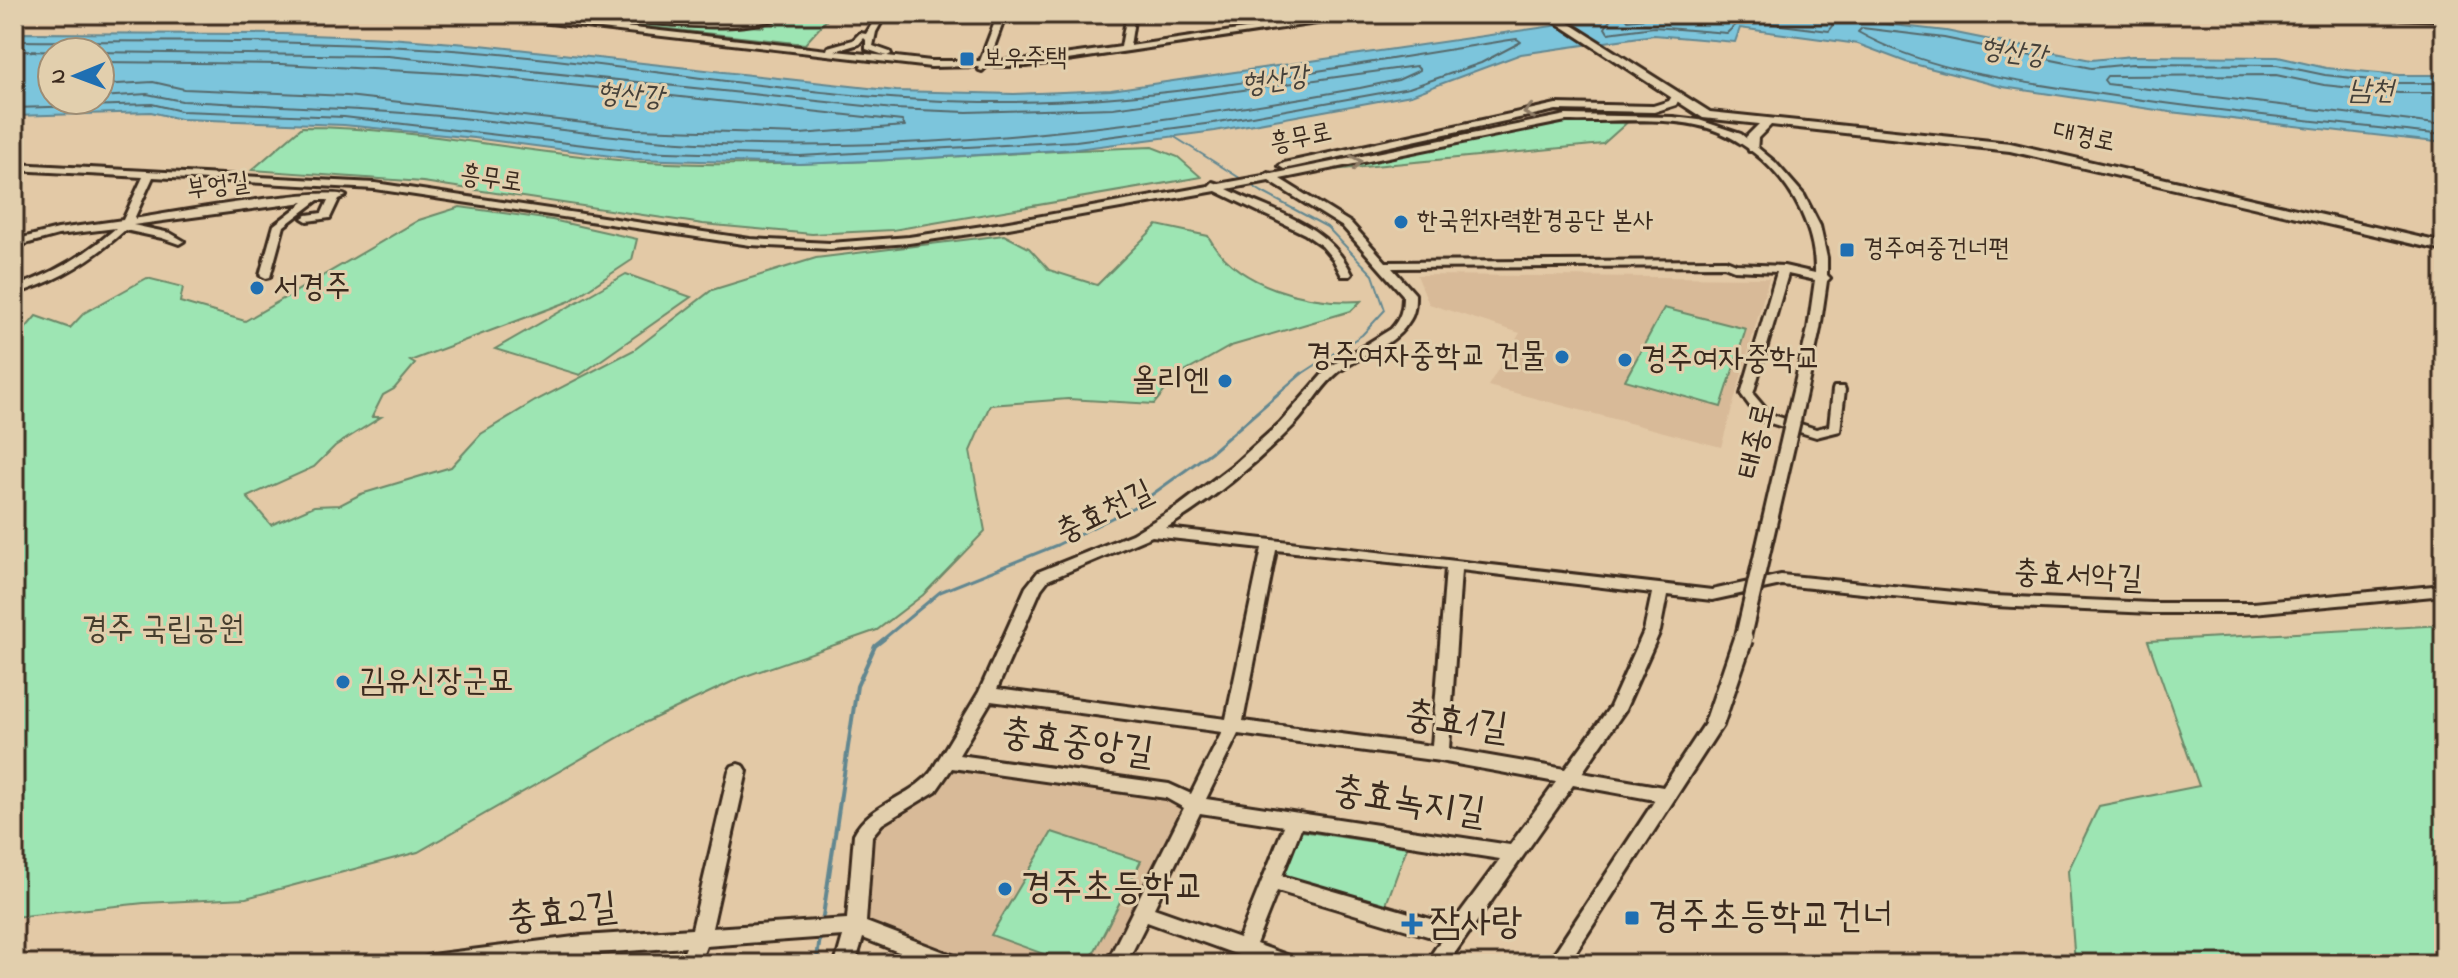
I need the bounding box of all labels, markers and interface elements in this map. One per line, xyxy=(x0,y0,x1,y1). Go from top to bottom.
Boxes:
water label: 형산강 xyxy=(1977,30,2052,79)
north arrow xyxy=(36,36,116,116)
place label: 보우주택 xyxy=(983,40,1067,78)
marker: 보우주택 xyxy=(958,50,976,68)
water label: 형산강 xyxy=(1238,56,1315,108)
text: N xyxy=(43,69,75,84)
water label: 남천 xyxy=(2348,71,2396,113)
water label: 형산강 xyxy=(595,74,669,120)
one-way arrow xyxy=(1523,103,1536,120)
street label: 대경로 xyxy=(2049,113,2119,163)
street label: 흥무로 xyxy=(1266,114,1336,164)
one-way arrow xyxy=(1349,154,1363,171)
street label: 흥무로 xyxy=(457,157,525,203)
street label: 부엉길 xyxy=(184,164,252,210)
place label: 한국원자력환경공단 본사 xyxy=(1417,203,1654,241)
marker: 한국원자력환경공단 본사 xyxy=(1392,213,1410,231)
place label: 경주여중건너편 xyxy=(1863,231,2009,269)
marker: 경주여중건너편 xyxy=(1838,241,1856,259)
place label: 서경주 xyxy=(273,265,350,312)
marker: 서경주 xyxy=(248,279,266,297)
place label: 경주여자중학교 건물 xyxy=(1306,334,1546,381)
place label: 경주여자중학교 xyxy=(1641,337,1821,384)
marker: 경주여자중학교 건물 xyxy=(1553,348,1571,366)
marker: 경주여자중학교 xyxy=(1616,351,1634,369)
place label: 올리엔 xyxy=(1132,358,1209,405)
marker: 올리엔 xyxy=(1216,372,1234,390)
street label: 태종로 xyxy=(1726,398,1790,484)
street label: 충효천길 xyxy=(1048,469,1162,557)
street label: 충효서악길 xyxy=(2012,550,2144,604)
park label: 경주 국립공원 xyxy=(82,607,244,654)
place label: 김유신장군묘 xyxy=(359,659,514,706)
marker: 김유신장군묘 xyxy=(334,673,352,691)
street label: 충효1길 xyxy=(1401,688,1511,758)
street label: 충효중앙길 xyxy=(997,706,1157,782)
street label: 충효녹지길 xyxy=(1329,763,1489,843)
place label: 경주초등학교 xyxy=(1021,861,1204,917)
street label: 충효2길 xyxy=(504,880,620,948)
marker: 경주초등학교 xyxy=(996,880,1014,898)
place label: 경주초등학교건너 xyxy=(1648,890,1893,946)
place label: 잠사랑 xyxy=(1430,896,1522,952)
marker: 경주초등학교건너 xyxy=(1623,909,1641,927)
marker: 잠사랑 xyxy=(1401,913,1423,935)

